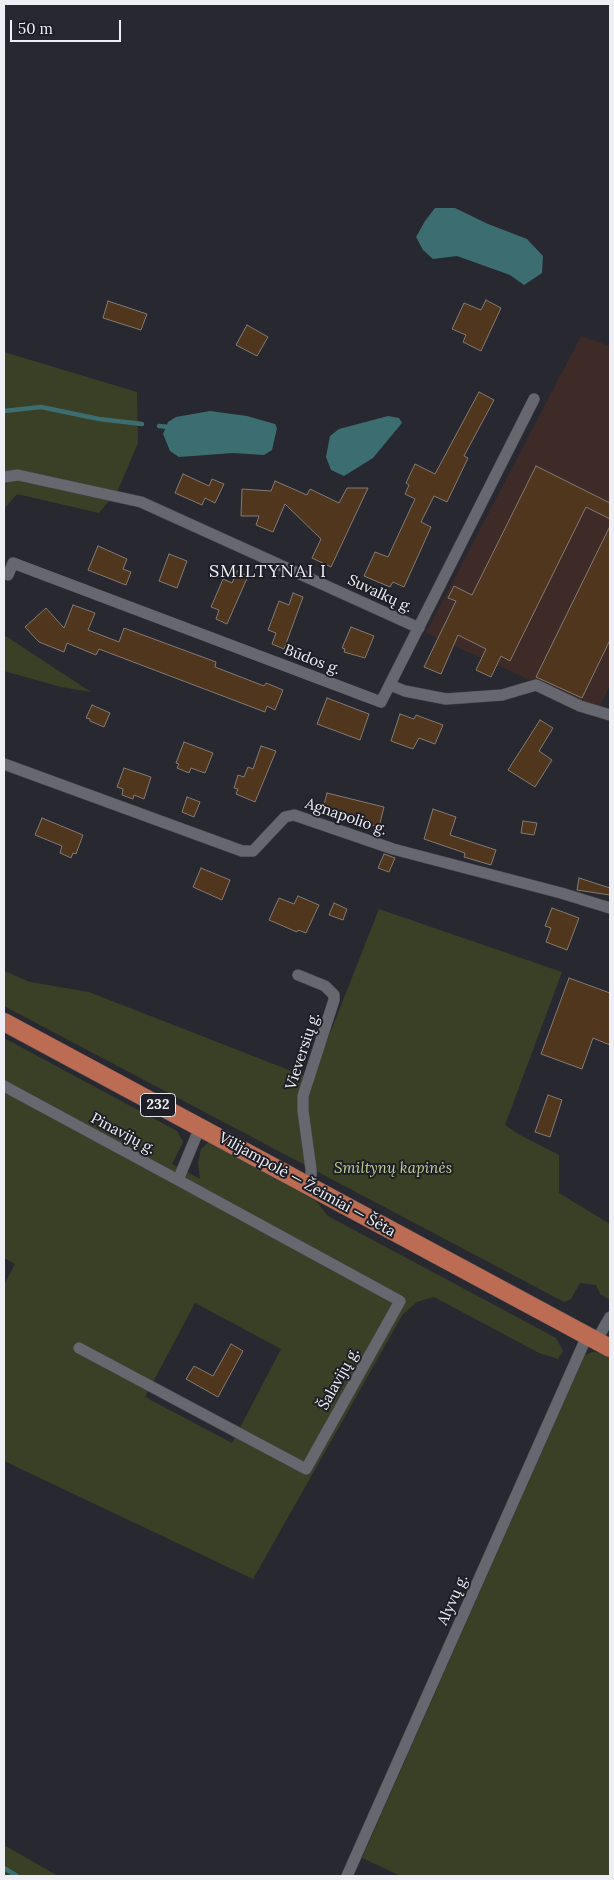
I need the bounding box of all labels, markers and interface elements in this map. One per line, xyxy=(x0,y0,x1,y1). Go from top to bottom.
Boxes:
scale bar xyxy=(12,10,124,42)
text: 50 m xyxy=(18,19,53,38)
district label: SMILTYNAI I xyxy=(208,561,328,583)
street label: Suvalkų g. xyxy=(345,571,415,617)
street label: Būdos g. xyxy=(281,641,343,679)
street label: Agnapolio g. xyxy=(303,795,389,839)
street label: Vieversių g. xyxy=(282,1010,324,1092)
road number: 232 xyxy=(140,1094,176,1116)
street label: Pinavijų g. xyxy=(88,1109,158,1159)
street label: Vilijampolė — Žeimiai — Šėta xyxy=(216,1129,398,1241)
park label: Smiltynų kapinės xyxy=(334,1160,452,1178)
street label: Šalavijų g. xyxy=(315,1345,363,1413)
street label: Alyvų g. xyxy=(434,1572,472,1628)

